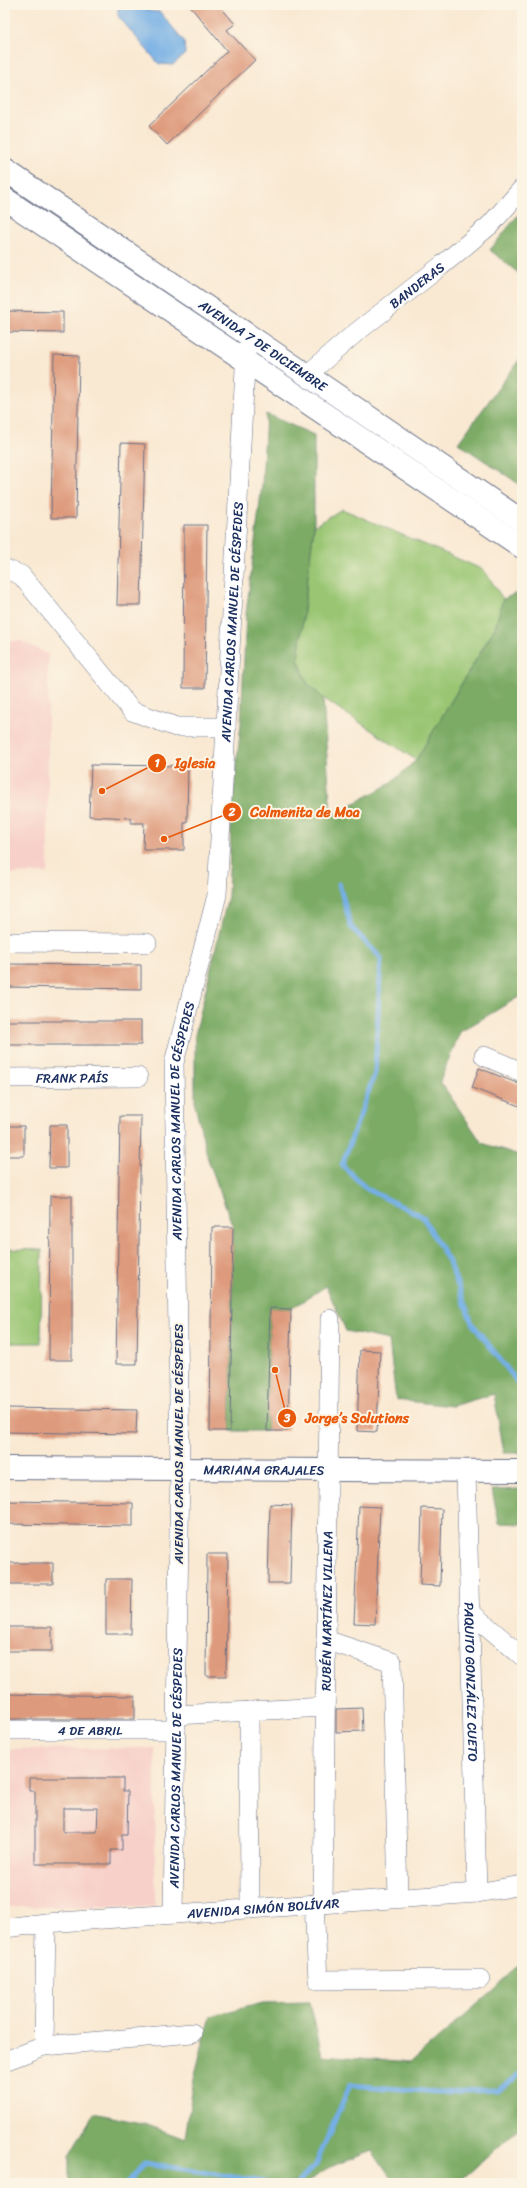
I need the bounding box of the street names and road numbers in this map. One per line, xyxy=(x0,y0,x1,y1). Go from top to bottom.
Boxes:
street label: BANDERAS xyxy=(384,256,450,315)
street label: AVENIDA 7 DE DICIEMBRE xyxy=(193,293,333,398)
street label: AVENIDA CARLOS MANUEL DE CÉSPEDES xyxy=(214,501,250,744)
street label: AVENIDA CARLOS MANUEL DE CÉSPEDES xyxy=(163,999,201,1241)
street label: FRANK PAÍS xyxy=(36,1066,108,1090)
street label: AVENIDA CARLOS MANUEL DE CÉSPEDES xyxy=(167,1324,190,1565)
street label: MARIANA GRAJALES xyxy=(203,1458,325,1482)
street label: RUBÉN MARTÍNEZ VILLENA xyxy=(315,1531,339,1691)
street label: PAQUITO GONZÁLEZ CUETO xyxy=(457,1602,485,1762)
street label: AVENIDA CARLOS MANUEL DE CÉSPEDES xyxy=(162,1648,189,1889)
street label: 4 DE ABRIL xyxy=(58,1719,122,1742)
street label: AVENIDA SIMÓN BOLÍVAR xyxy=(185,1892,340,1925)

